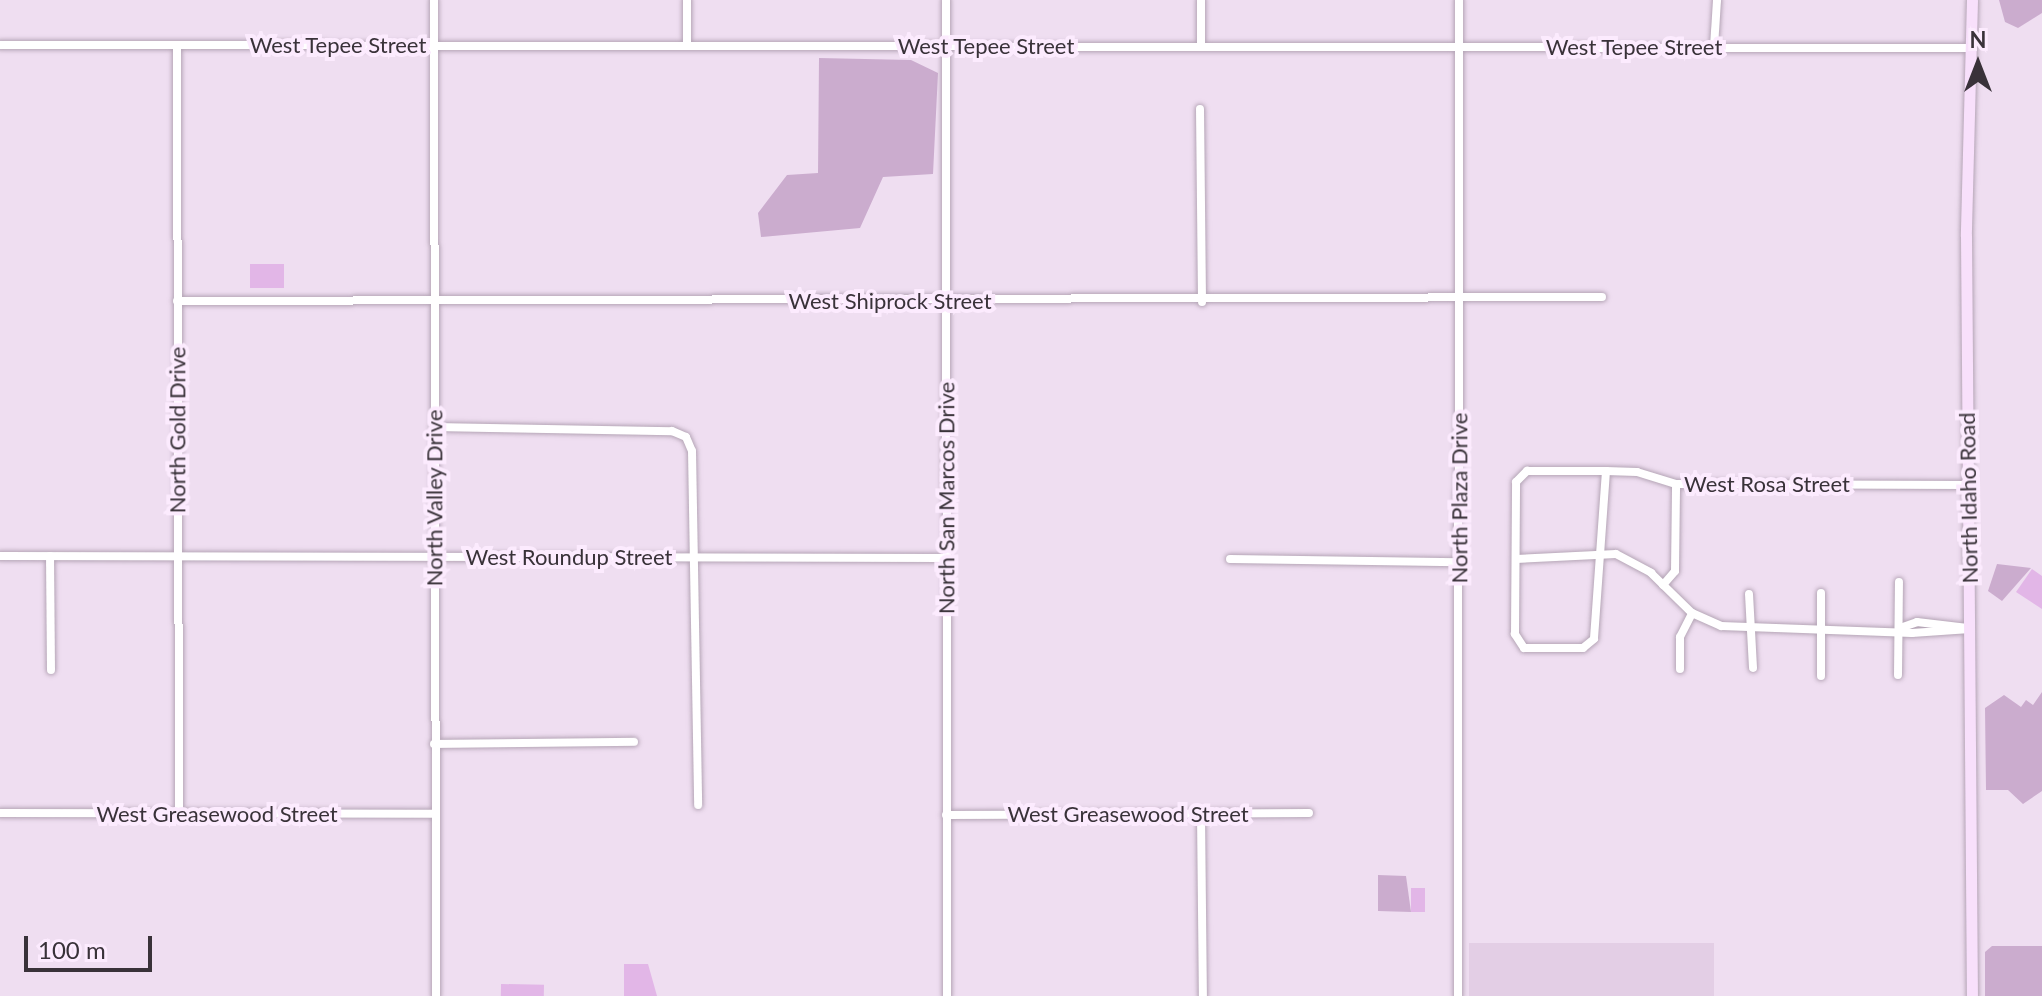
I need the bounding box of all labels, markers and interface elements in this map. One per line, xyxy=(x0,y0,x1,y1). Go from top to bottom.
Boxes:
north arrow xyxy=(1938,24,2018,104)
text: N xyxy=(1970,26,1986,53)
street label: West Tepee Street xyxy=(249,32,427,58)
street label: West Tepee Street xyxy=(897,33,1075,59)
street label: West Tepee Street xyxy=(1545,34,1723,60)
street label: West Shiprock Street xyxy=(788,288,992,314)
street label: North Gold Drive xyxy=(164,347,190,513)
street label: North San Marcos Drive xyxy=(933,382,959,614)
street label: North Valley Drive xyxy=(421,409,447,587)
street label: North Idaho Road xyxy=(1953,412,1983,584)
street label: North Plaza Drive xyxy=(1446,413,1472,583)
street label: West Rosa Street xyxy=(1684,471,1850,497)
street label: West Roundup Street xyxy=(466,544,672,570)
street label: West Greasewood Street xyxy=(96,801,338,827)
street label: West Greasewood Street xyxy=(1007,801,1249,827)
scale bar xyxy=(28,920,156,970)
text: 100 m xyxy=(38,935,106,964)

